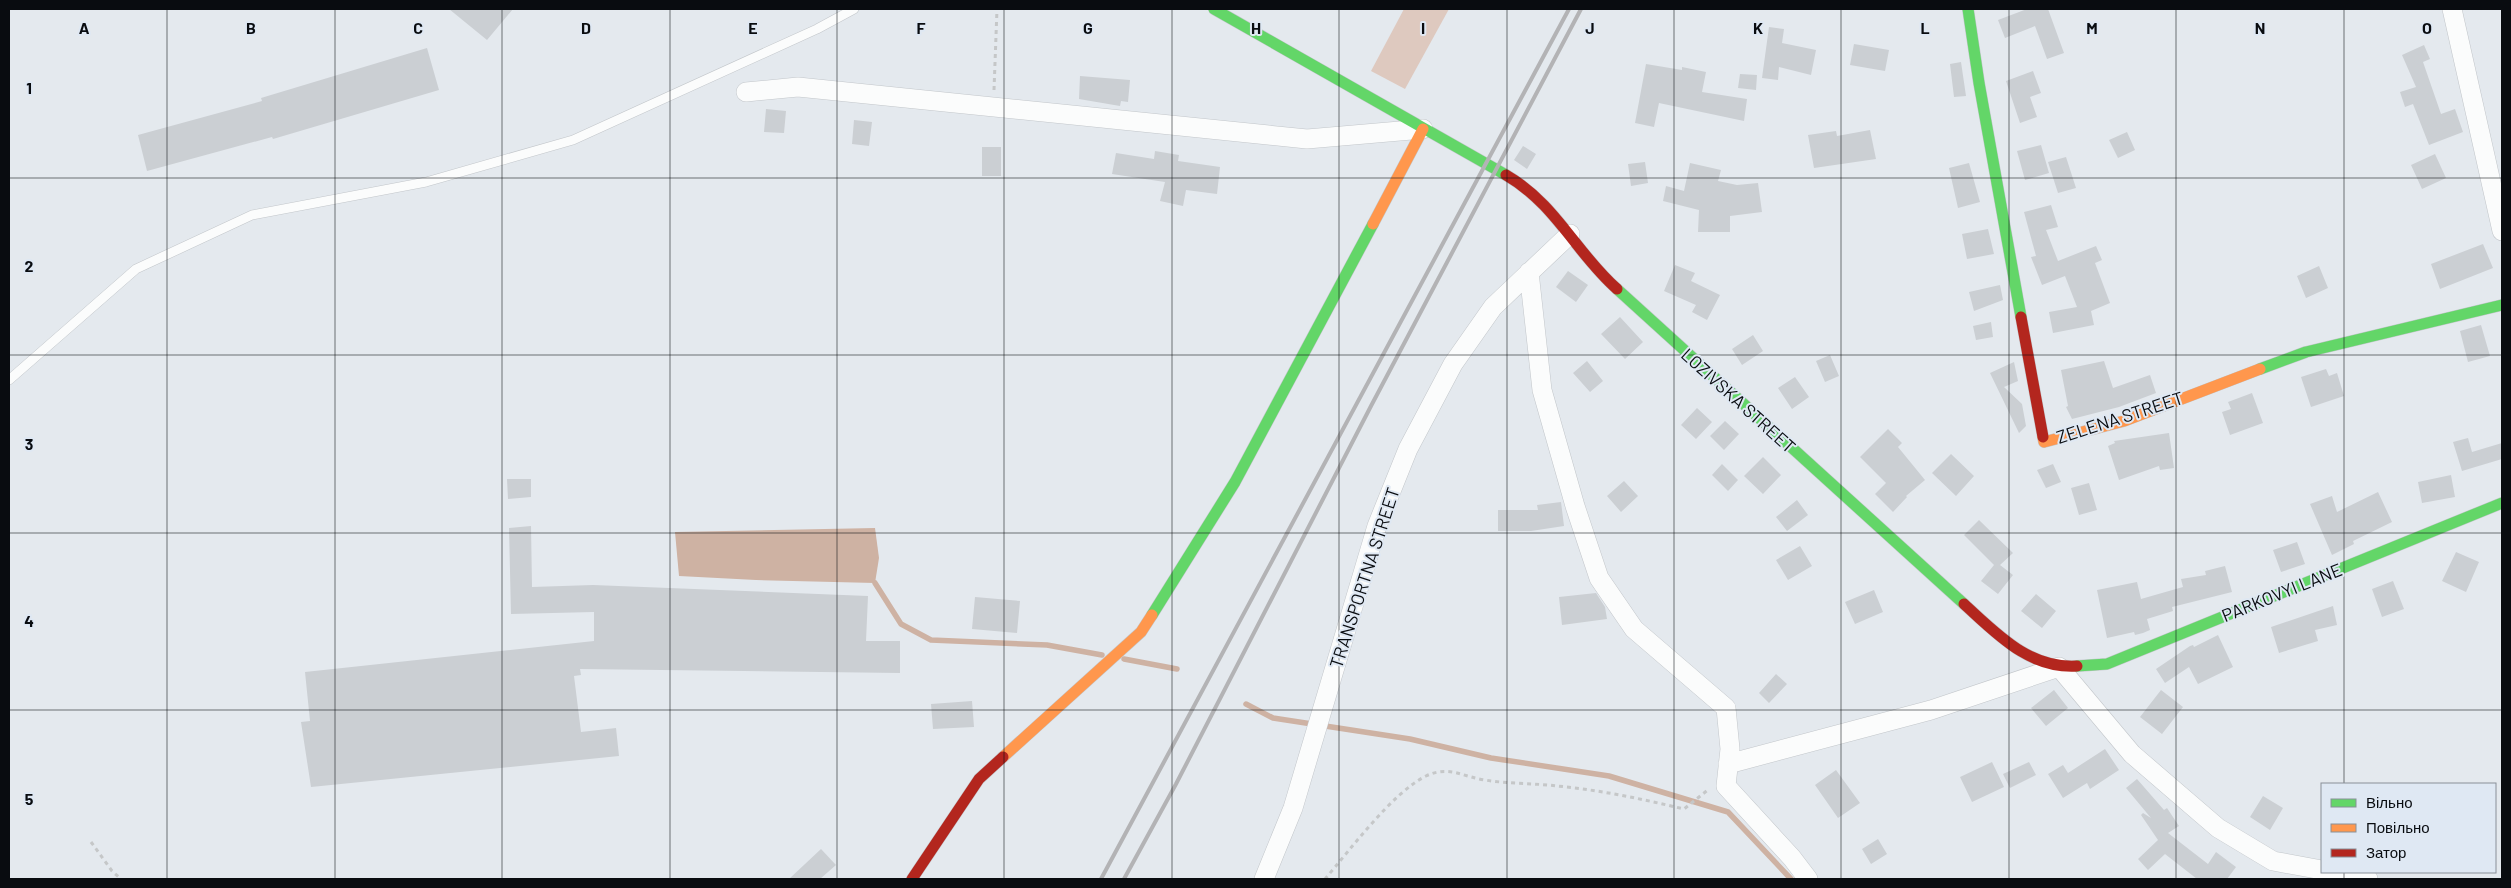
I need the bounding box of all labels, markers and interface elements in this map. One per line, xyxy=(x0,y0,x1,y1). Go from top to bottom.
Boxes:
text: A xyxy=(79,18,90,37)
text: B xyxy=(246,18,256,37)
text: C xyxy=(413,18,423,37)
text: D xyxy=(581,18,591,37)
text: E xyxy=(748,18,758,37)
text: F xyxy=(917,18,926,37)
text: G xyxy=(1083,18,1093,37)
text: H xyxy=(1251,18,1261,37)
text: I xyxy=(1421,18,1425,37)
text: J xyxy=(1585,18,1595,37)
text: K xyxy=(1753,18,1763,37)
text: L xyxy=(1920,18,1930,37)
text: M xyxy=(2086,18,2098,37)
text: N xyxy=(2255,18,2265,37)
text: O xyxy=(2422,18,2432,37)
text: 1 xyxy=(26,78,32,97)
text: 2 xyxy=(25,256,34,275)
street label: LOZIVSKA STREET xyxy=(1677,343,1800,457)
street label: ZELENA STREET xyxy=(2054,386,2186,448)
text: 3 xyxy=(25,434,33,453)
street label: TRANSPORTNA STREET xyxy=(1324,485,1404,671)
street label: PARKOVYI LANE xyxy=(2218,558,2345,626)
text: 4 xyxy=(24,611,34,630)
legend xyxy=(2321,783,2496,873)
text: 5 xyxy=(25,789,34,808)
text: Вільно xyxy=(2366,793,2413,811)
text: Повільно xyxy=(2366,818,2430,836)
text: Затор xyxy=(2366,843,2406,861)

